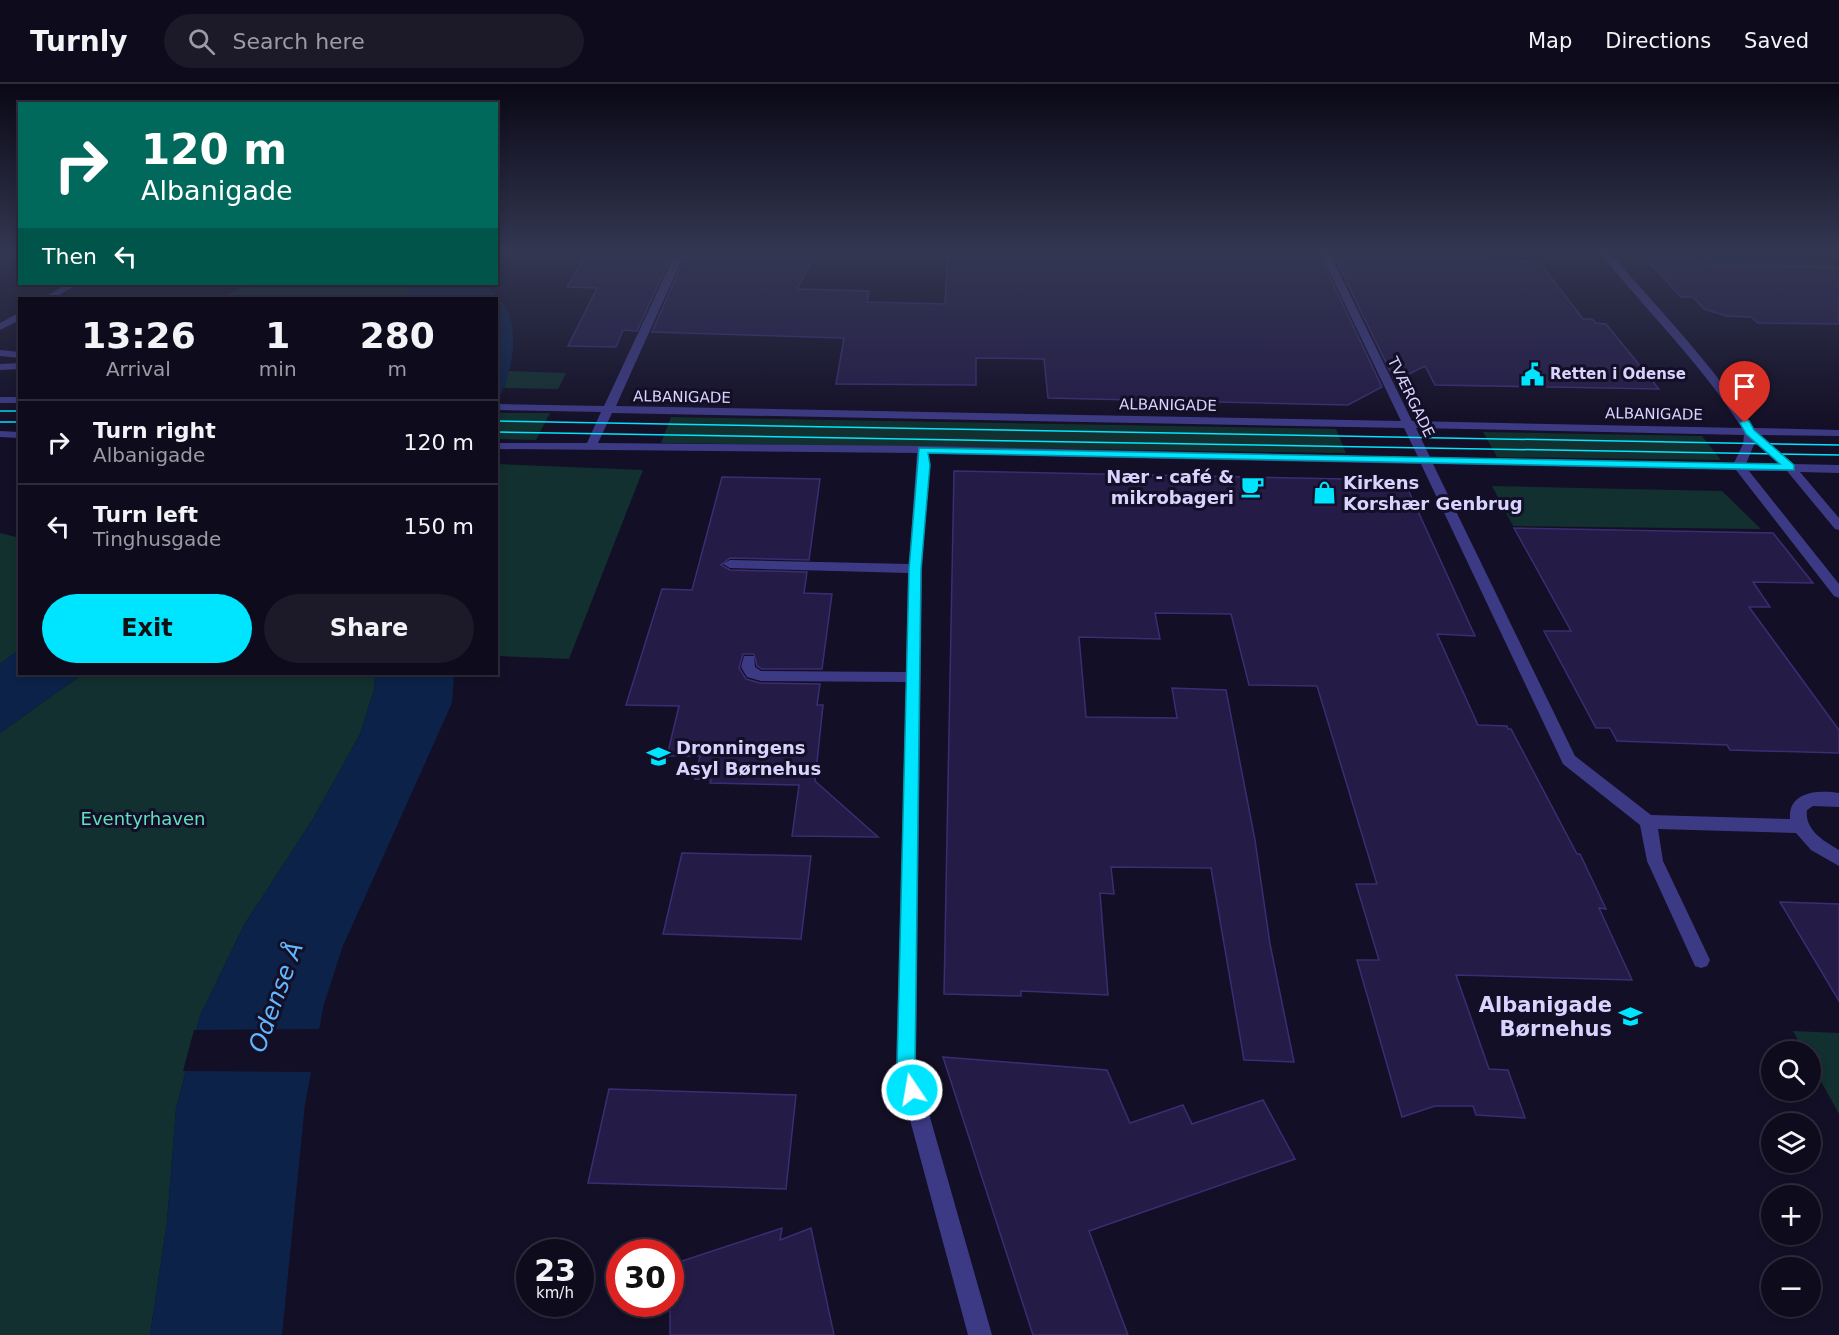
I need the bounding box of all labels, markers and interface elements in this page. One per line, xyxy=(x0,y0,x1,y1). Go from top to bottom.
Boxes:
search box xyxy=(164,14,584,68)
text: Turnly xyxy=(30,25,128,58)
icon: search xyxy=(185,25,218,58)
text: Search here xyxy=(233,29,365,54)
text: Map xyxy=(1528,29,1572,53)
text: Directions xyxy=(1605,29,1711,53)
text: Saved xyxy=(1744,29,1809,53)
text: 120 m xyxy=(141,125,287,174)
icon: right xyxy=(42,126,120,204)
text: Albanigade xyxy=(141,175,293,206)
icon: left xyxy=(109,240,142,273)
text: Then xyxy=(42,244,97,269)
text: 13:26 xyxy=(81,315,196,356)
text: 1 xyxy=(265,315,290,356)
text: 280 xyxy=(360,315,435,356)
street label: TVÆRGADE xyxy=(1383,353,1438,440)
text: Arrival xyxy=(106,357,171,381)
text: min xyxy=(259,357,297,381)
text: m xyxy=(388,357,407,381)
public building icon: Retten i Odense xyxy=(1519,361,1545,387)
pin xyxy=(1719,361,1770,423)
place label: Retten i Odense xyxy=(1550,365,1686,383)
icon: arrive xyxy=(1728,370,1761,403)
street label: ALBANIGADE xyxy=(633,387,731,407)
street label: ALBANIGADE xyxy=(1119,395,1217,415)
street label: ALBANIGADE xyxy=(1605,404,1703,424)
text: Turn right xyxy=(93,418,216,443)
icon: right xyxy=(42,426,75,459)
text: 120 m xyxy=(404,430,474,455)
text: Albanigade xyxy=(93,443,205,467)
place label: Nær - café & mikrobageri xyxy=(1106,466,1234,508)
place label: Kirkens Korshær Genbrug xyxy=(1343,472,1523,514)
cafe icon: Nær - café & mikrobageri xyxy=(1239,473,1265,499)
shop icon: Kirkens Korshær Genbrug xyxy=(1312,479,1338,505)
text: Turn left xyxy=(93,502,198,527)
icon: left xyxy=(42,510,75,543)
text: 150 m xyxy=(404,514,474,539)
text: Tinghusgade xyxy=(93,527,221,551)
button: Exit xyxy=(42,594,252,663)
button: Share xyxy=(264,594,474,663)
place label: Dronningens Asyl Børnehus xyxy=(676,737,821,779)
school or university icon: Dronningens Asyl Børnehus xyxy=(645,744,671,770)
park label: Eventyrhaven xyxy=(81,808,205,829)
water label: Odense Å xyxy=(242,938,309,1056)
place label: Albanigade Børnehus xyxy=(1479,993,1612,1041)
school or university icon: Albanigade Børnehus xyxy=(1617,1004,1643,1030)
map controls xyxy=(1761,1041,1821,1317)
button: search xyxy=(1761,1041,1821,1101)
position arrow xyxy=(880,1058,944,1122)
button: layers xyxy=(1761,1113,1821,1173)
button: + xyxy=(1761,1185,1821,1245)
speed limit sign: 30 xyxy=(606,1239,684,1317)
text: 23 xyxy=(534,1253,576,1288)
button: − xyxy=(1761,1257,1821,1317)
text: km/h xyxy=(536,1284,574,1302)

